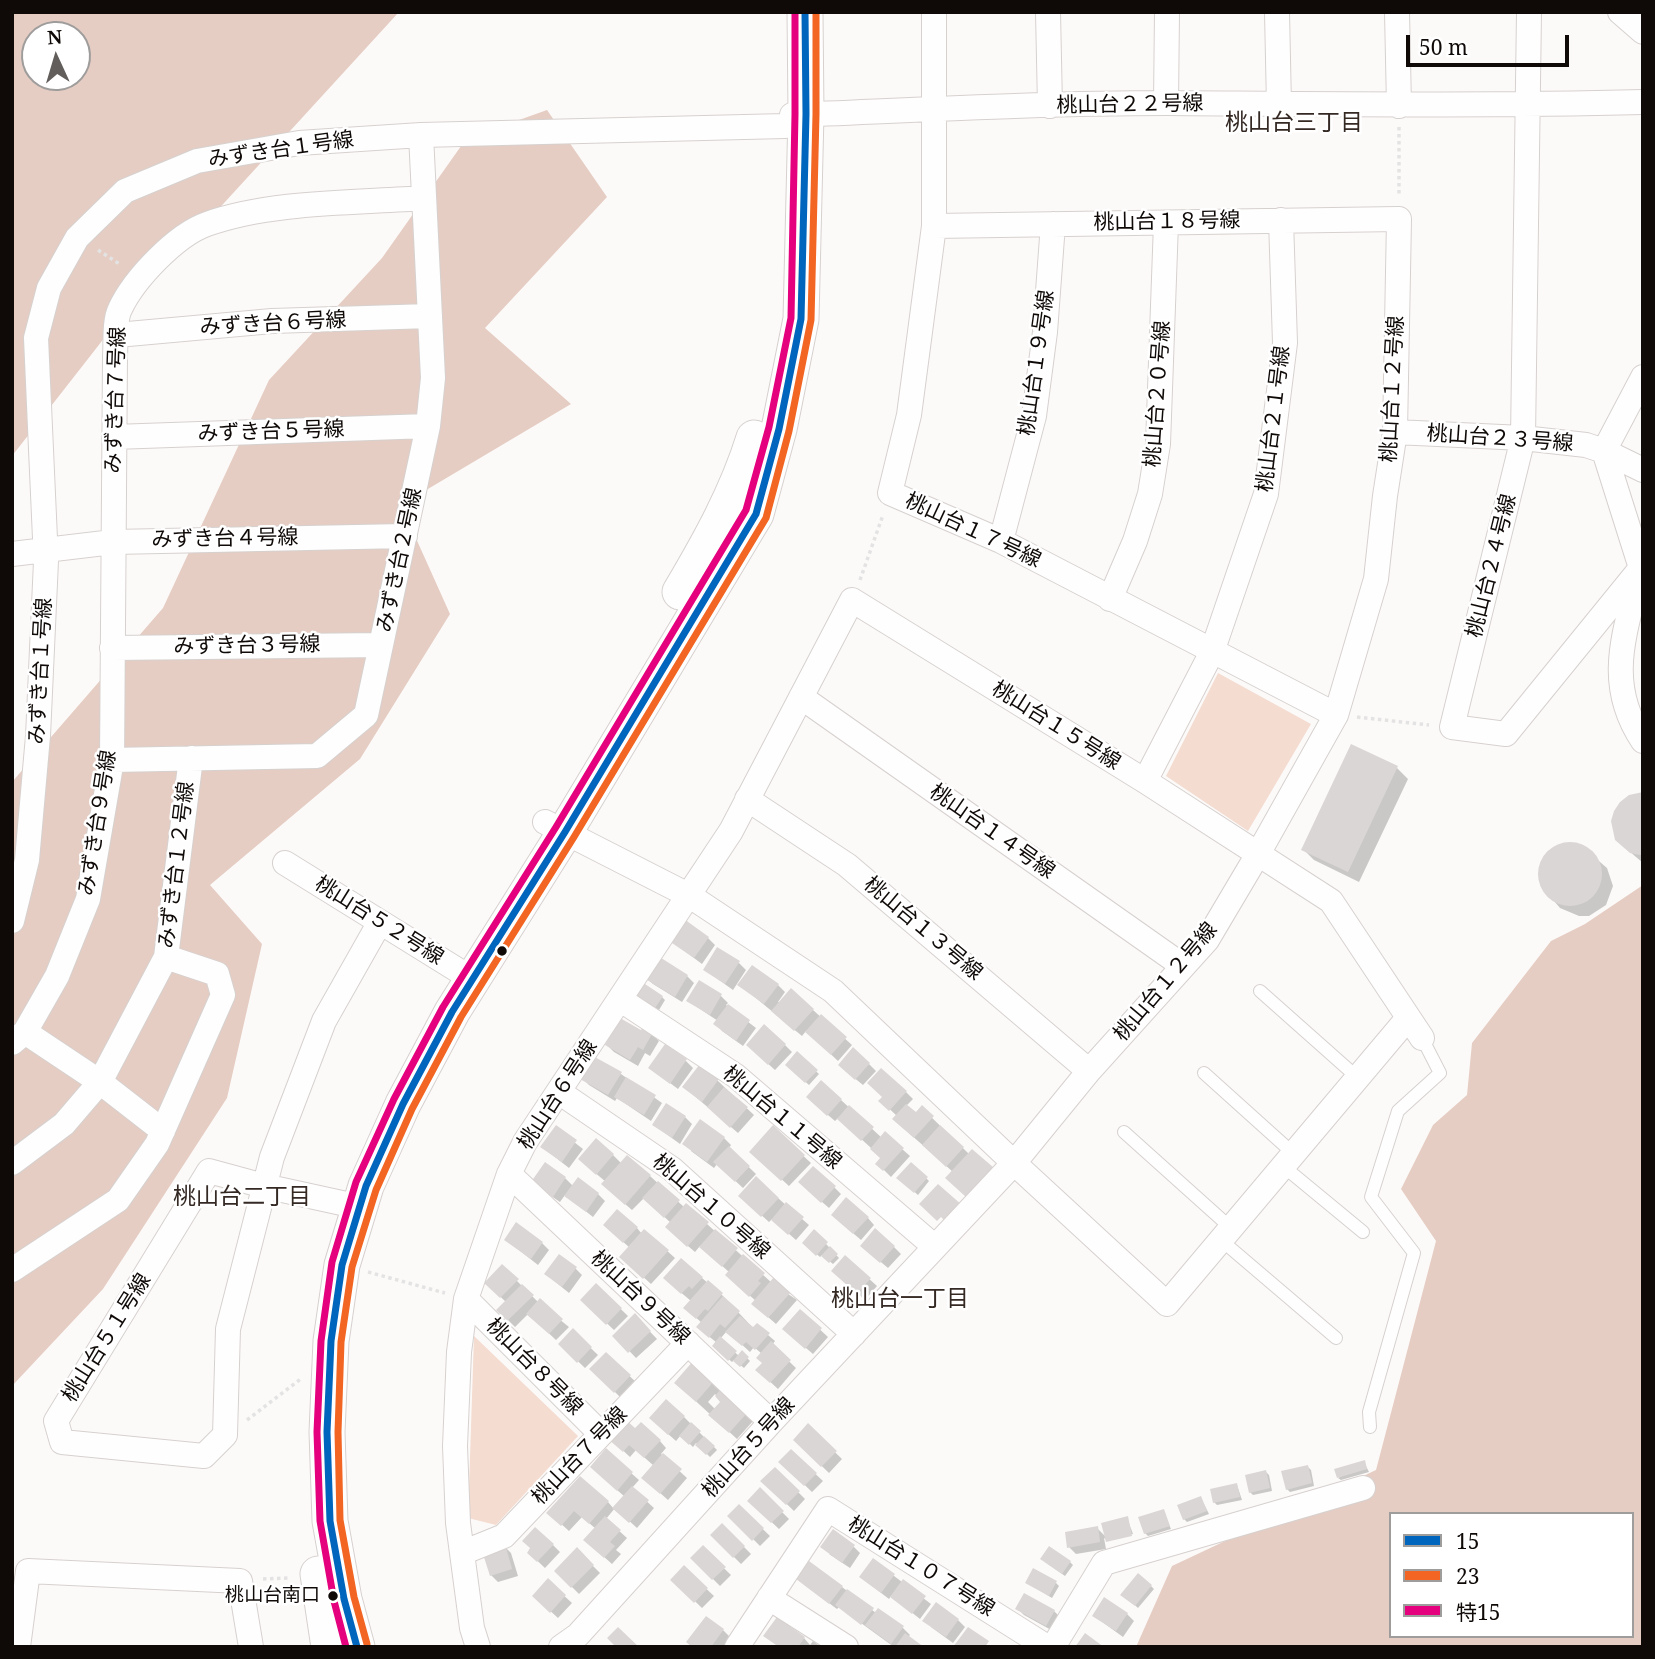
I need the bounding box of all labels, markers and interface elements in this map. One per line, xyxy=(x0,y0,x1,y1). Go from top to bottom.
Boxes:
north arrow xyxy=(21,21,91,91)
scale bar xyxy=(1410,21,1573,65)
text: N xyxy=(46,24,63,51)
text: 50 m xyxy=(1419,33,1468,61)
street label: 桃山台２２号線 xyxy=(1056,91,1204,119)
district label: 桃山台三丁目 xyxy=(1225,109,1363,137)
street label: みずき台１号線 xyxy=(206,127,356,173)
street label: 桃山台１８号線 xyxy=(1093,208,1241,236)
street label: 桃山台１９号線 xyxy=(1014,288,1060,438)
street label: みずき台６号線 xyxy=(199,308,347,340)
street label: 桃山台１２号線 xyxy=(1377,315,1409,463)
street label: 桃山台２０号線 xyxy=(1140,320,1176,468)
street label: みずき台７号線 xyxy=(101,326,131,474)
street label: 桃山台２１号線 xyxy=(1253,345,1295,493)
street label: みずき台５号線 xyxy=(197,417,345,447)
street label: 桃山台２３号線 xyxy=(1426,421,1574,457)
street label: みずき台２号線 xyxy=(372,485,428,635)
street label: 桃山台１７号線 xyxy=(901,489,1045,573)
street label: 桃山台２４号線 xyxy=(1462,492,1522,640)
street label: みずき台４号線 xyxy=(151,525,299,553)
street label: みずき台１号線 xyxy=(25,597,57,745)
street label: みずき台３号線 xyxy=(173,632,321,660)
street label: 桃山台１５号線 xyxy=(987,676,1125,776)
street label: みずき台９号線 xyxy=(74,748,122,898)
street label: みずき台１２号線 xyxy=(154,780,200,950)
street label: 桃山台１４号線 xyxy=(925,780,1059,884)
street label: 桃山台５２号線 xyxy=(310,871,448,971)
street label: 桃山台１３号線 xyxy=(859,872,987,986)
street label: 桃山台１２号線 xyxy=(1109,918,1223,1046)
unlabelled marker xyxy=(495,944,509,958)
street label: 桃山台６号線 xyxy=(513,1035,603,1155)
street label: 桃山台１１号線 xyxy=(718,1061,846,1175)
street label: 桃山台１０号線 xyxy=(647,1149,775,1265)
district label: 桃山台二丁目 xyxy=(173,1183,311,1211)
street label: 桃山台９号線 xyxy=(585,1246,695,1350)
street label: 桃山台５１号線 xyxy=(57,1269,157,1407)
district label: 桃山台一丁目 xyxy=(831,1285,969,1313)
street label: 桃山台８号線 xyxy=(481,1314,587,1420)
street label: 桃山台５号線 xyxy=(697,1393,801,1503)
street label: 桃山台７号線 xyxy=(527,1402,633,1510)
street label: 桃山台１０７号線 xyxy=(843,1512,999,1622)
legend xyxy=(1389,1512,1634,1638)
text: 15 xyxy=(1456,1527,1479,1555)
text: 23 xyxy=(1456,1562,1479,1590)
place label: 桃山台南口 xyxy=(225,1585,320,1607)
marker: 桃山台南口 xyxy=(326,1589,340,1603)
text: 特15 xyxy=(1456,1598,1500,1626)

